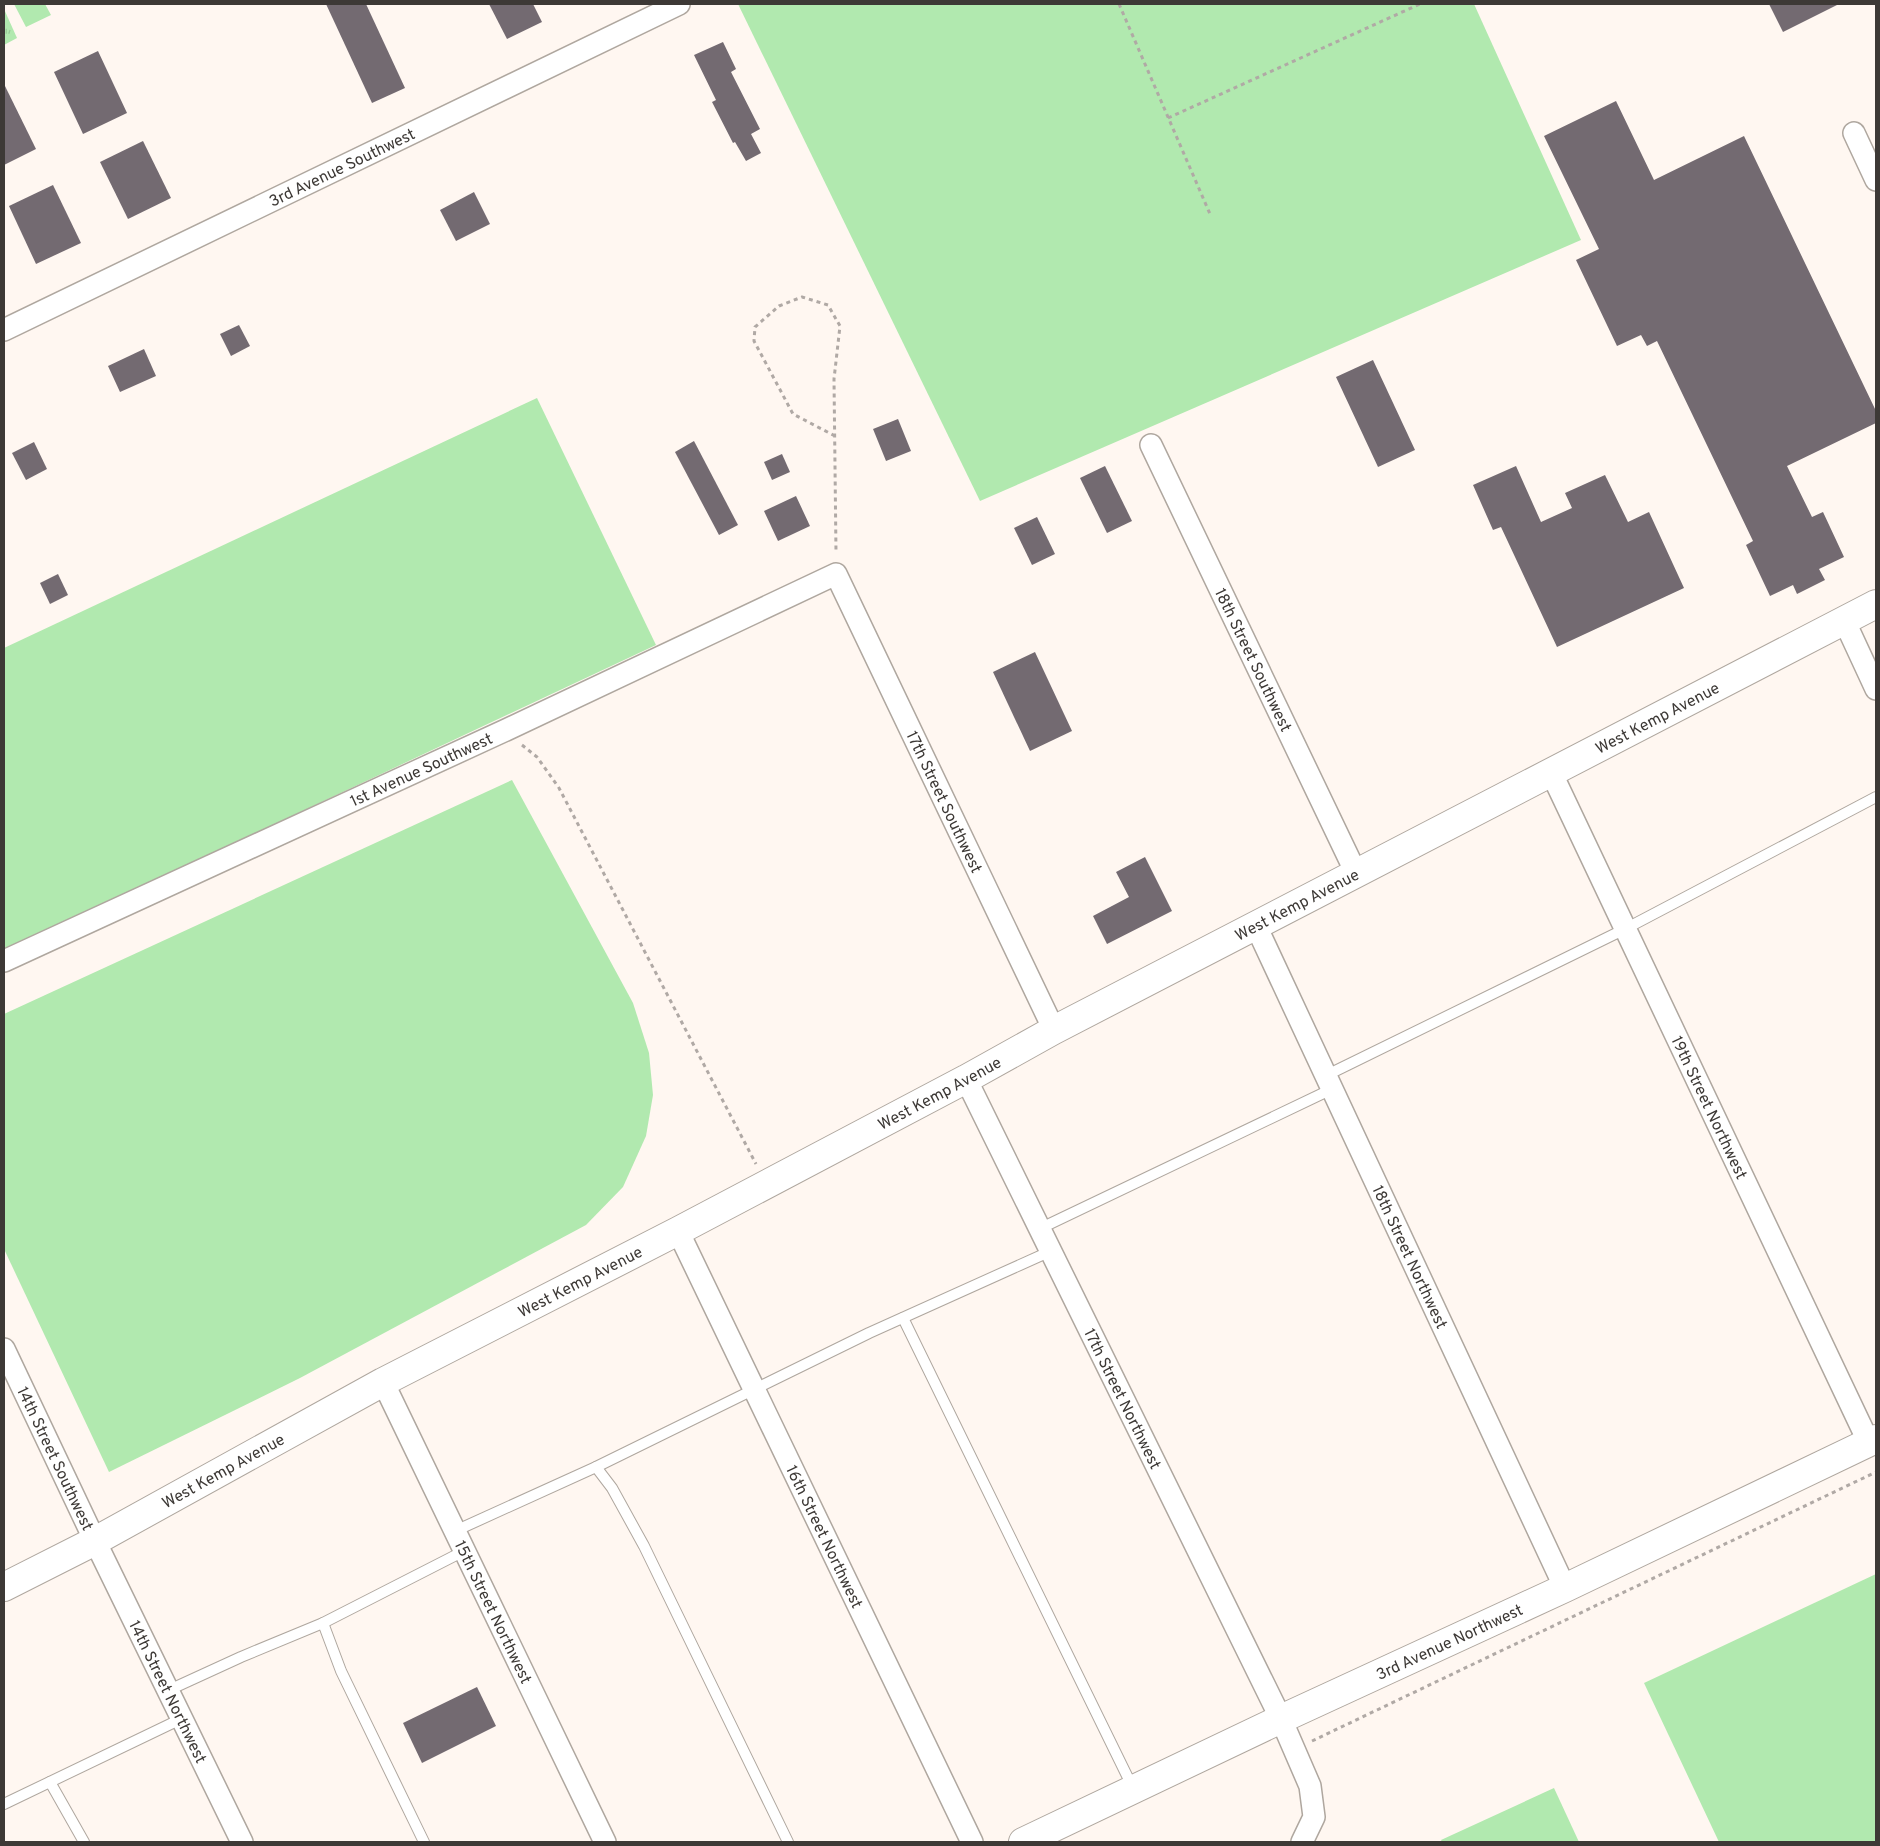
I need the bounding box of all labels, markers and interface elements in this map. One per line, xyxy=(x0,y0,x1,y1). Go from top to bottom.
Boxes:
street label: 3rd Avenue Southwest xyxy=(266,125,419,212)
street label: 18th Street Southwest xyxy=(1209,585,1295,736)
street label: West Kemp Avenue xyxy=(1593,679,1724,760)
street label: 17th Street Southwest xyxy=(901,728,986,877)
street label: 1st Avenue Southwest xyxy=(347,730,496,812)
street label: West Kemp Avenue xyxy=(1232,866,1363,946)
street label: 19th Street Northwest xyxy=(1666,1033,1751,1183)
street label: West Kemp Avenue xyxy=(875,1053,1006,1136)
street label: 18th Street Northwest xyxy=(1366,1183,1451,1333)
street label: West Kemp Avenue xyxy=(515,1243,646,1323)
street label: 17th Street Northwest xyxy=(1078,1326,1165,1473)
street label: 14th Street Southwest xyxy=(11,1384,97,1534)
street label: West Kemp Avenue xyxy=(159,1430,289,1514)
street label: 16th Street Northwest xyxy=(780,1463,866,1612)
street label: 15th Street Northwest xyxy=(449,1538,535,1687)
street label: 3rd Avenue Northwest xyxy=(1373,1601,1527,1686)
street label: 14th Street Northwest xyxy=(123,1618,210,1767)

